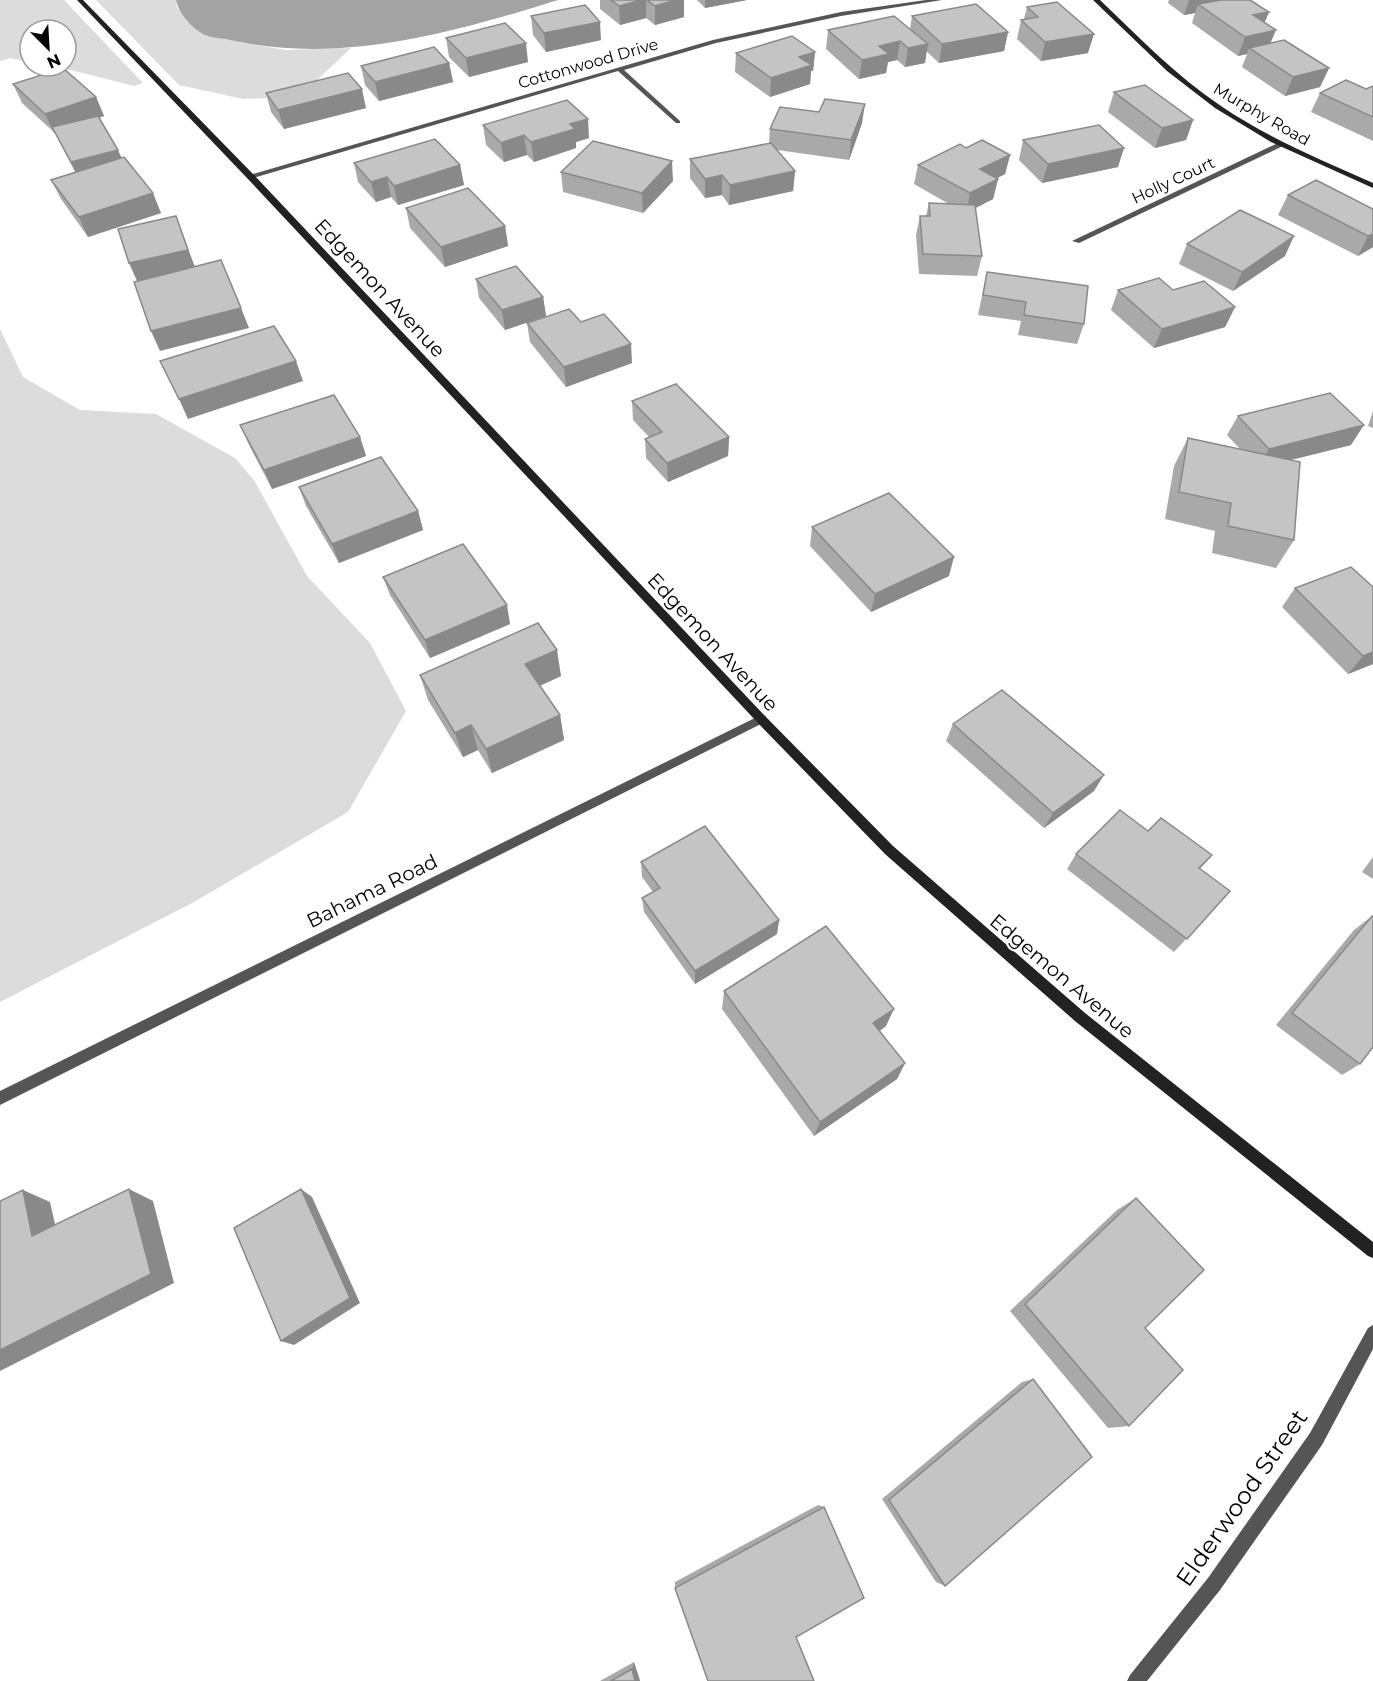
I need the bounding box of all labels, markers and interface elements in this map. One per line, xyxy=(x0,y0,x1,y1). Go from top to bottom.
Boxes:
north arrow xyxy=(18,18,78,78)
street label: Cottonwood Drive xyxy=(516,34,660,93)
text: N xyxy=(44,50,64,73)
street label: Murphy Road xyxy=(1210,79,1313,150)
street label: Holly Court xyxy=(1129,153,1218,208)
street label: Edgemon Avenue xyxy=(310,214,450,362)
street label: Edgemon Avenue xyxy=(643,568,783,716)
street label: Bahama Road xyxy=(303,849,441,933)
street label: Edgemon Avenue xyxy=(985,909,1139,1043)
street label: Elderwood Street xyxy=(1170,1403,1314,1592)

